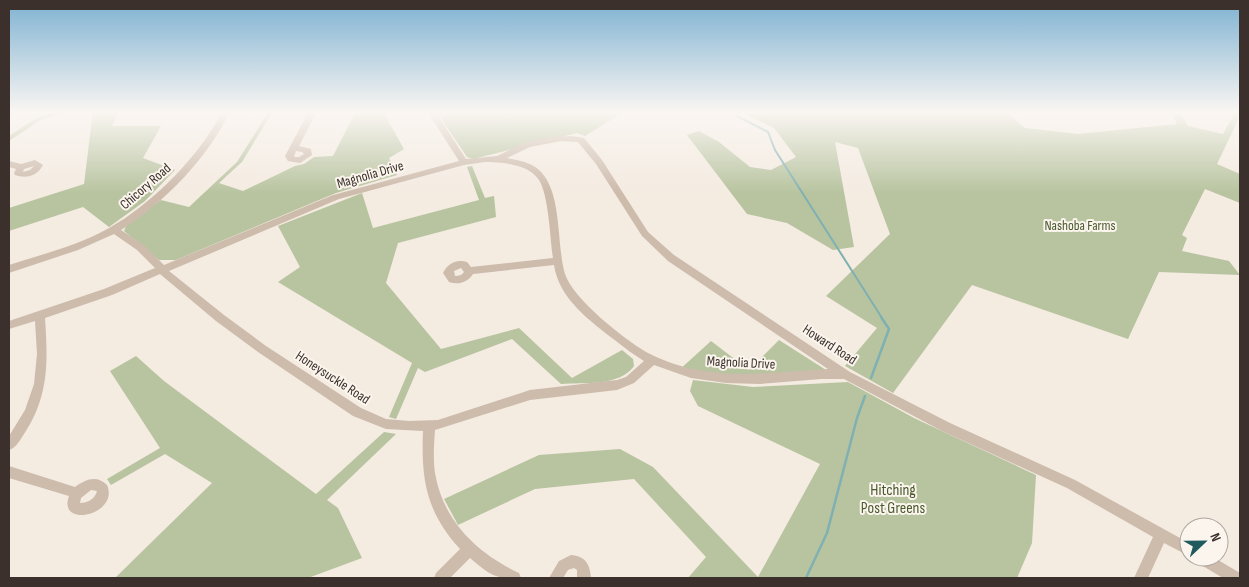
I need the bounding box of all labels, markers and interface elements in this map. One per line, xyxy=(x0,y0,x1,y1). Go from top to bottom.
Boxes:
street label: Magnolia Drive xyxy=(335,157,405,192)
street label: Chicory Road xyxy=(116,160,174,213)
park label: Nashoba Farms xyxy=(1044,217,1116,234)
street label: Howard Road xyxy=(799,321,860,368)
street label: Honeysuckle Road xyxy=(292,347,373,408)
street label: Magnolia Drive xyxy=(706,352,776,373)
park label: Hitching Post Greens xyxy=(861,481,925,518)
north arrow xyxy=(1179,517,1229,567)
text: N xyxy=(1206,531,1225,544)

